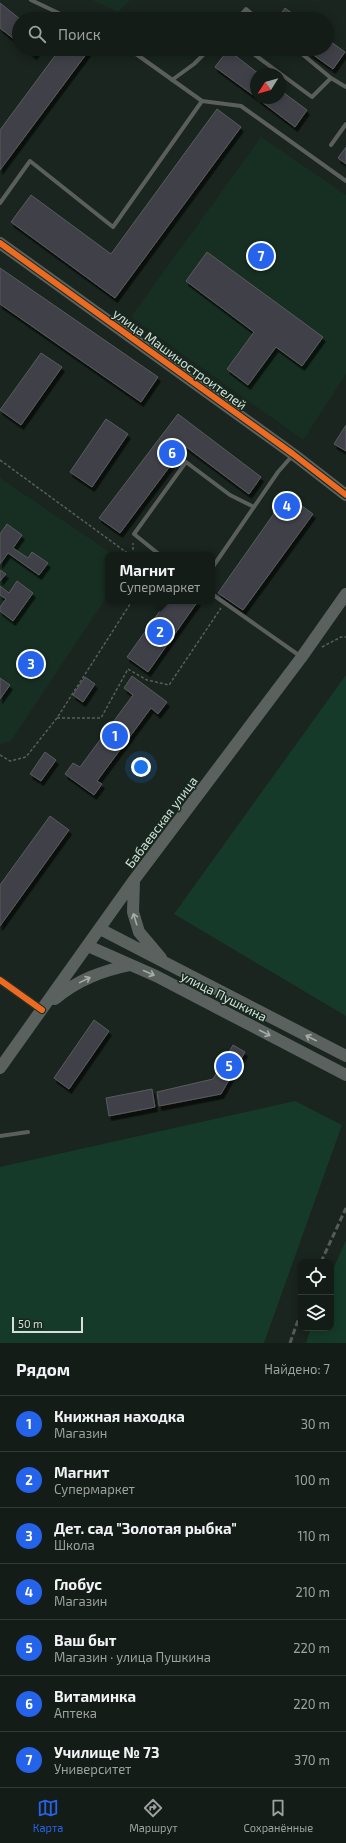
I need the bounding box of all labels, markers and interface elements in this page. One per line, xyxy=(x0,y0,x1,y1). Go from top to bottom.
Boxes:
search box xyxy=(12,12,334,56)
icon: search xyxy=(26,23,48,45)
text: Поиск xyxy=(58,25,101,43)
north arrow xyxy=(250,68,286,104)
pin: 7 xyxy=(248,241,274,271)
street label: улица Машиностроителей xyxy=(110,305,250,413)
pin: 6 xyxy=(159,438,185,468)
pin: 4 xyxy=(274,491,300,521)
popup xyxy=(105,552,215,604)
text: Магнит xyxy=(120,561,175,579)
text: Супермаркет xyxy=(120,579,200,595)
pin: 2 xyxy=(147,617,173,647)
pin: 3 xyxy=(18,649,44,679)
pin: 1 xyxy=(102,721,128,751)
your location xyxy=(131,757,151,777)
street label: Бабаевская улица xyxy=(121,773,201,871)
one-way arrow xyxy=(131,913,138,926)
street label: улица Пушкина xyxy=(178,967,270,1025)
one-way arrow xyxy=(143,970,155,977)
one-way arrow xyxy=(78,976,90,983)
one-way arrow xyxy=(259,1029,271,1037)
one-way arrow xyxy=(306,1034,318,1041)
pin: 5 xyxy=(216,1051,242,1081)
map controls xyxy=(298,1259,334,1331)
button: locate xyxy=(298,1259,334,1295)
button: layers xyxy=(298,1295,334,1331)
scale bar xyxy=(12,1315,83,1334)
text: 50 m xyxy=(18,1317,43,1330)
text: Рядом xyxy=(16,1359,70,1379)
text: Найдено: 7 xyxy=(264,1361,330,1377)
text: Книжная находка xyxy=(54,1407,185,1425)
text: 1 xyxy=(26,1416,32,1432)
text: 30 m xyxy=(301,1416,330,1432)
text: Магазин xyxy=(54,1425,107,1441)
text: Магнит xyxy=(54,1463,109,1481)
text: 2 xyxy=(25,1472,33,1488)
text: 100 m xyxy=(295,1472,330,1488)
text: Супермаркет xyxy=(54,1481,135,1497)
text: Дет. сад "Золотая рыбка" xyxy=(54,1519,237,1537)
text: 3 xyxy=(25,1528,33,1544)
text: 110 m xyxy=(298,1528,330,1544)
text: Школа xyxy=(54,1537,95,1553)
text: Глобус xyxy=(54,1575,102,1593)
text: 4 xyxy=(25,1584,33,1600)
text: 210 m xyxy=(295,1584,330,1600)
text: Магазин xyxy=(54,1593,107,1609)
text: Ваш быт xyxy=(54,1631,116,1649)
text: 5 xyxy=(25,1640,33,1656)
text: 220 m xyxy=(293,1640,330,1656)
text: Магазин · улица Пушкина xyxy=(54,1649,211,1665)
text: Витаминка xyxy=(54,1687,136,1705)
text: 6 xyxy=(25,1696,33,1712)
text: 220 m xyxy=(293,1696,330,1712)
text: Аптека xyxy=(54,1705,97,1721)
text: Училище № 73 xyxy=(54,1743,160,1761)
text: 7 xyxy=(26,1752,32,1768)
text: 370 m xyxy=(294,1752,330,1768)
text: Университет xyxy=(54,1761,131,1777)
tab: Карта xyxy=(33,1797,63,1834)
tab: Маршрут xyxy=(129,1797,178,1834)
tab: Сохранённые xyxy=(243,1797,313,1834)

